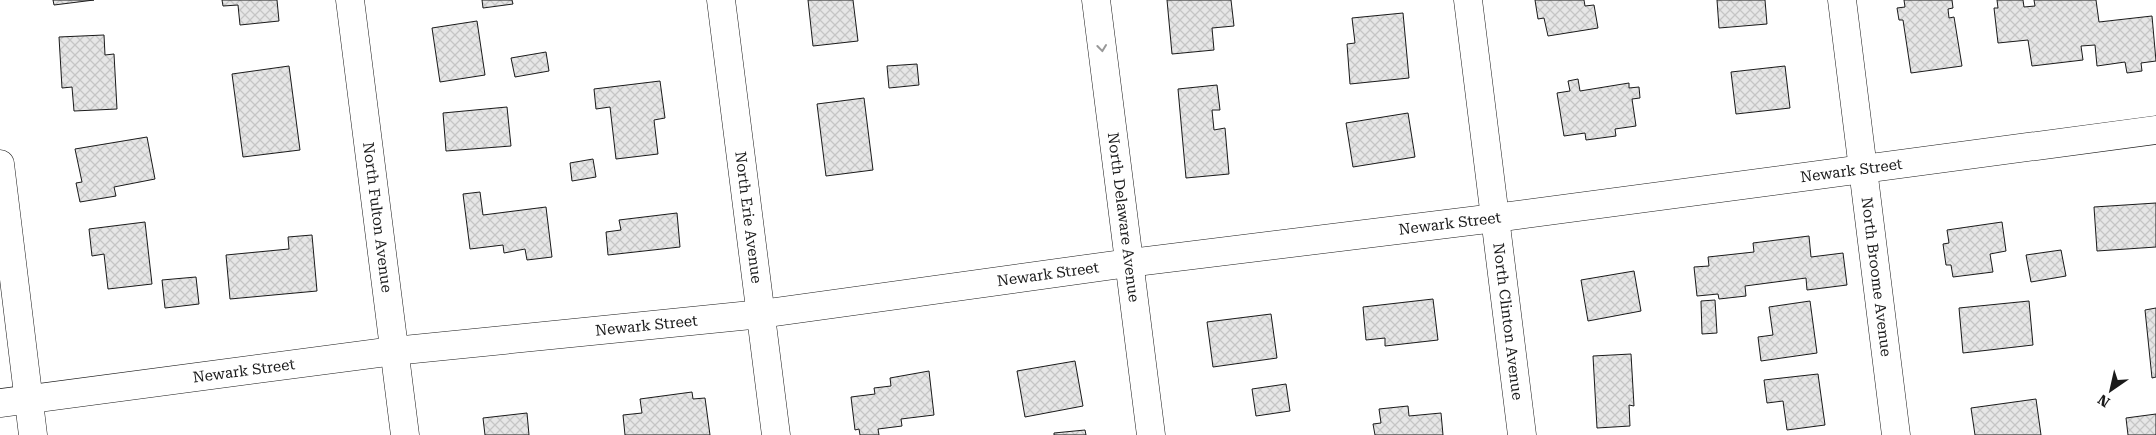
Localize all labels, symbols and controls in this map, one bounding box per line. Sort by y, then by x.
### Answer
one-way arrow [1096,45,1107,53]
street label: North Delaware Avenue [1104,131,1143,303]
street label: North Fulton Avenue [359,141,396,294]
street label: North Erie Avenue [731,150,766,284]
street label: Newark Street [1799,155,1904,186]
street label: North Broome Avenue [1858,196,1895,358]
street label: Newark Street [1398,208,1502,239]
street label: North Clinton Avenue [1489,242,1527,401]
street label: Newark Street [996,258,1101,290]
street label: Newark Street [594,311,699,340]
street label: Newark Street [192,355,296,386]
north arrow [2086,365,2136,415]
text: N [2095,391,2113,410]

